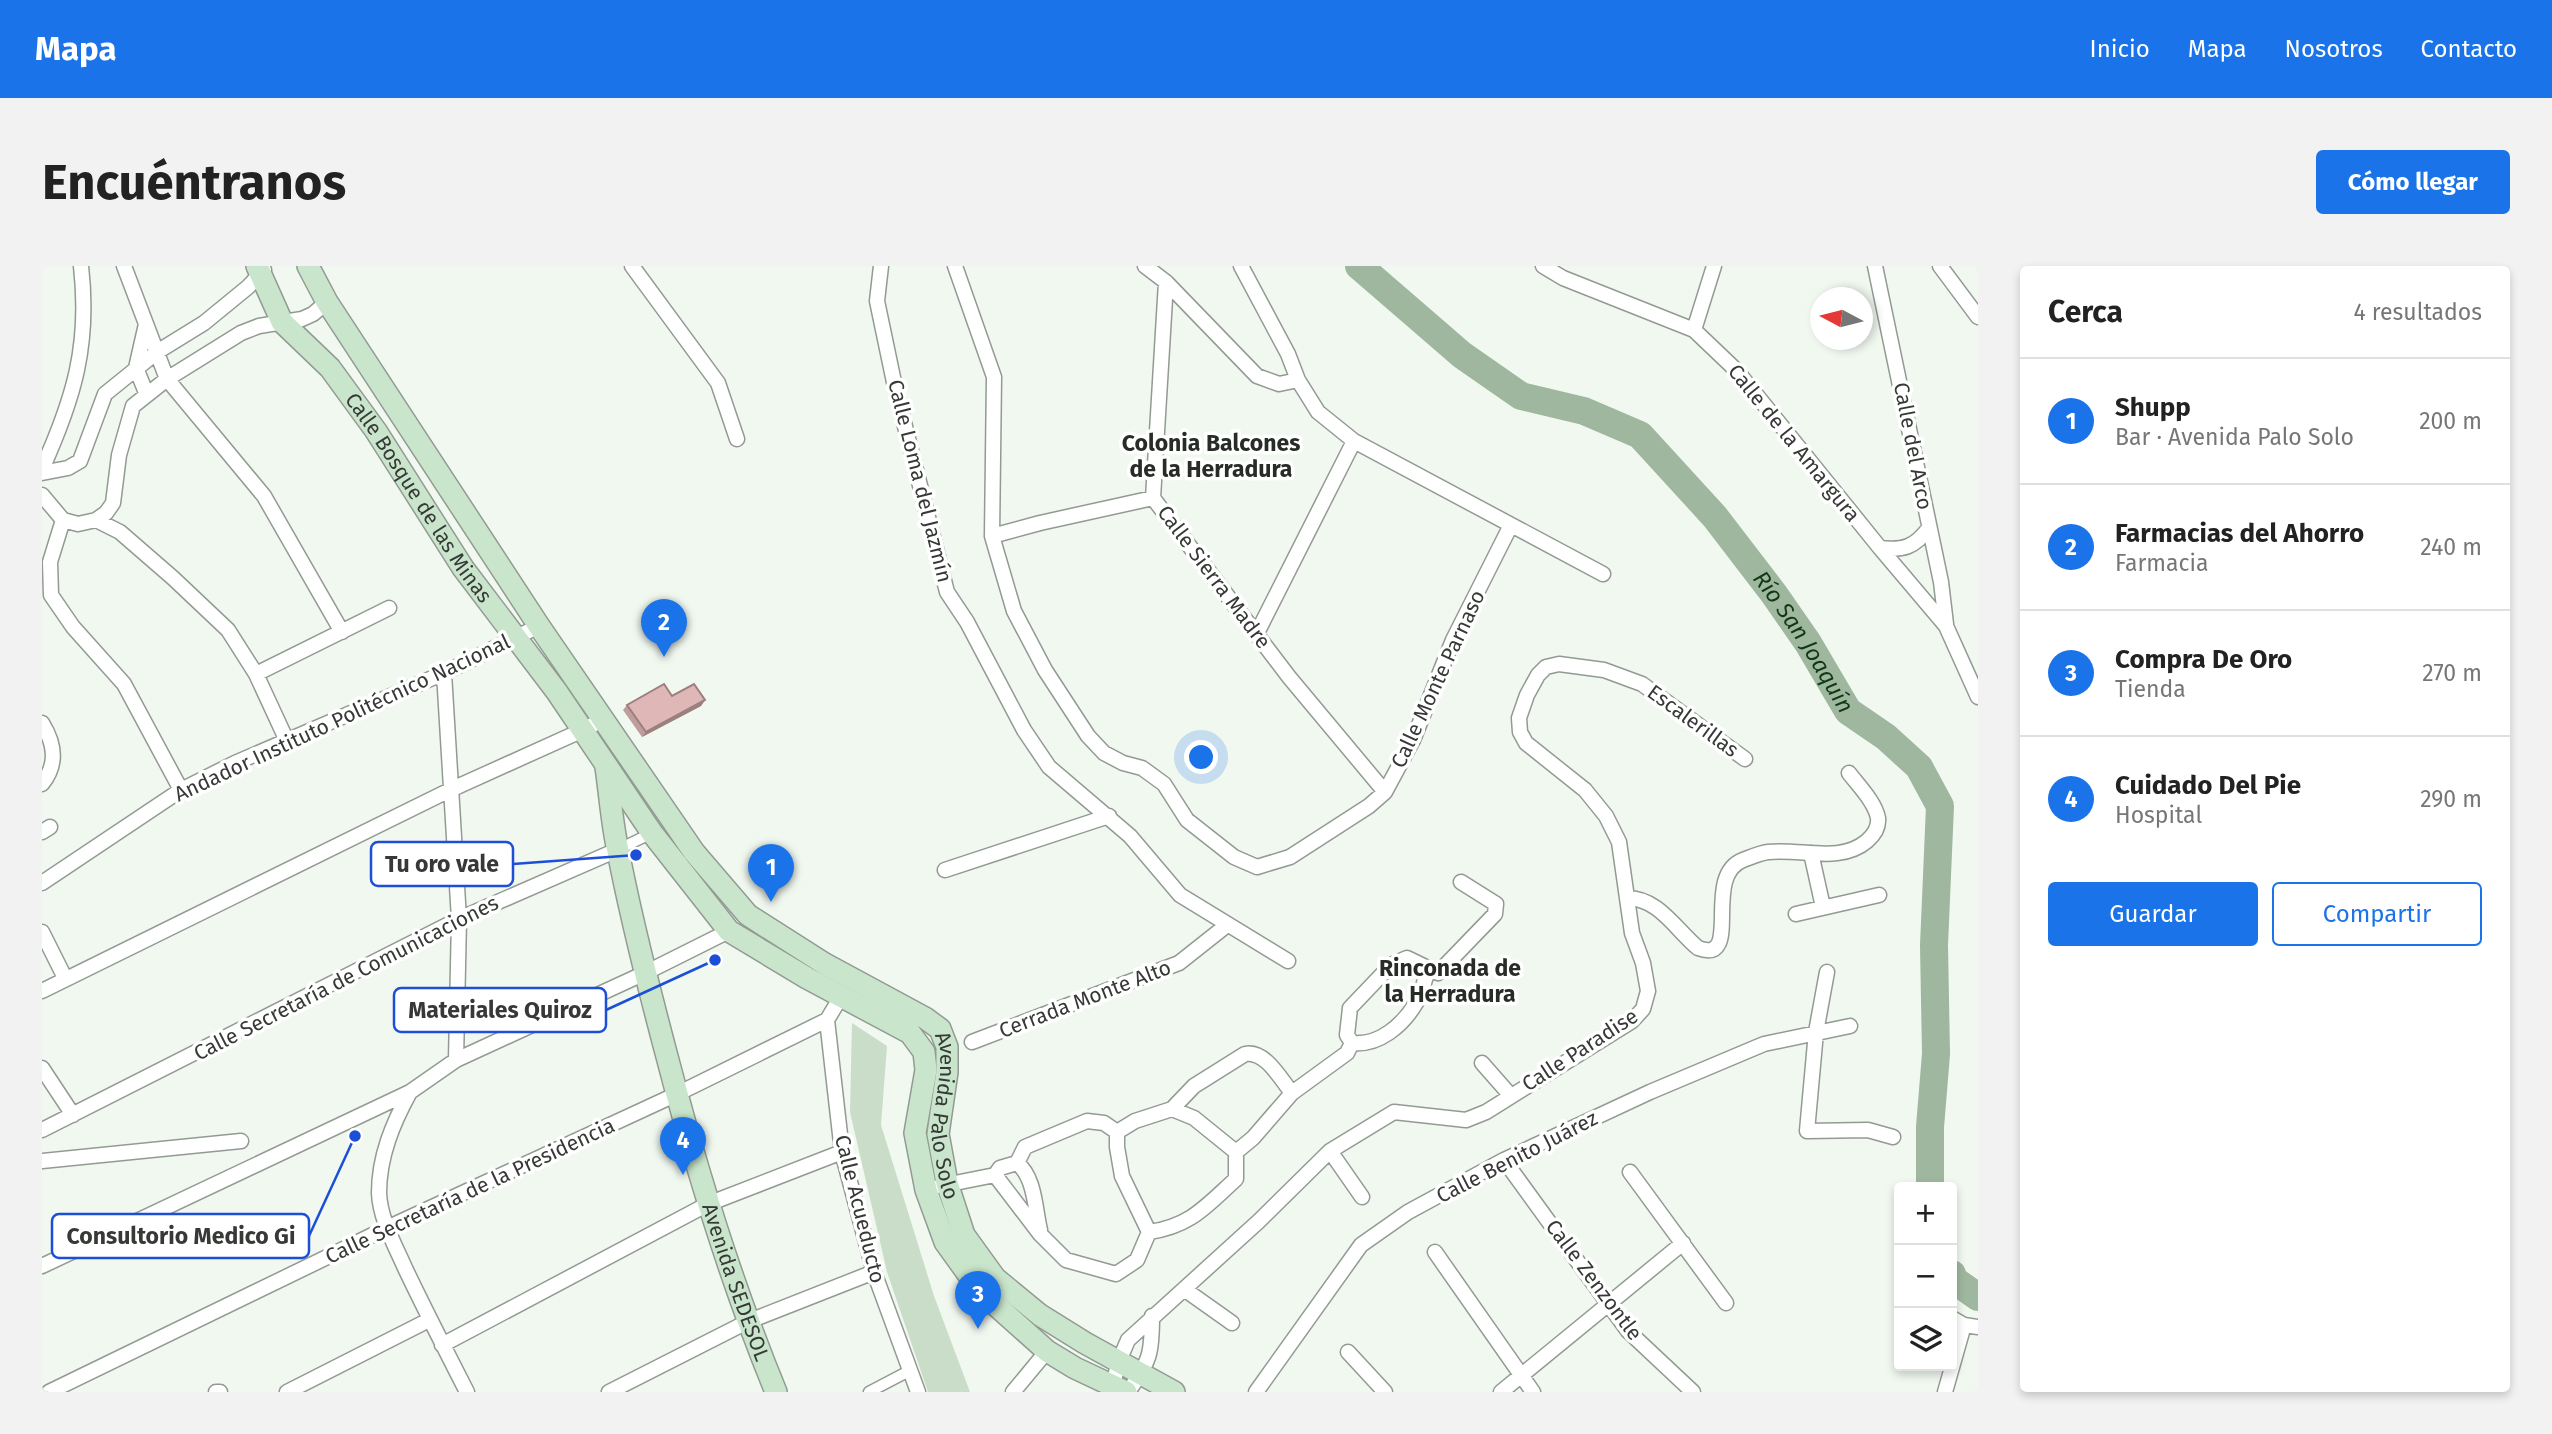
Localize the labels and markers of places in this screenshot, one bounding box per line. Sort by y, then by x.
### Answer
pin: 2 [641,599,687,657]
callout: Tu oro vale [371,842,513,886]
pin: 1 [748,844,794,902]
callout: Materiales Quiroz [394,988,606,1032]
pin: 4 [660,1117,706,1175]
callout: Consultorio Medico Gi [52,1214,309,1258]
pin: 3 [955,1271,1001,1329]

